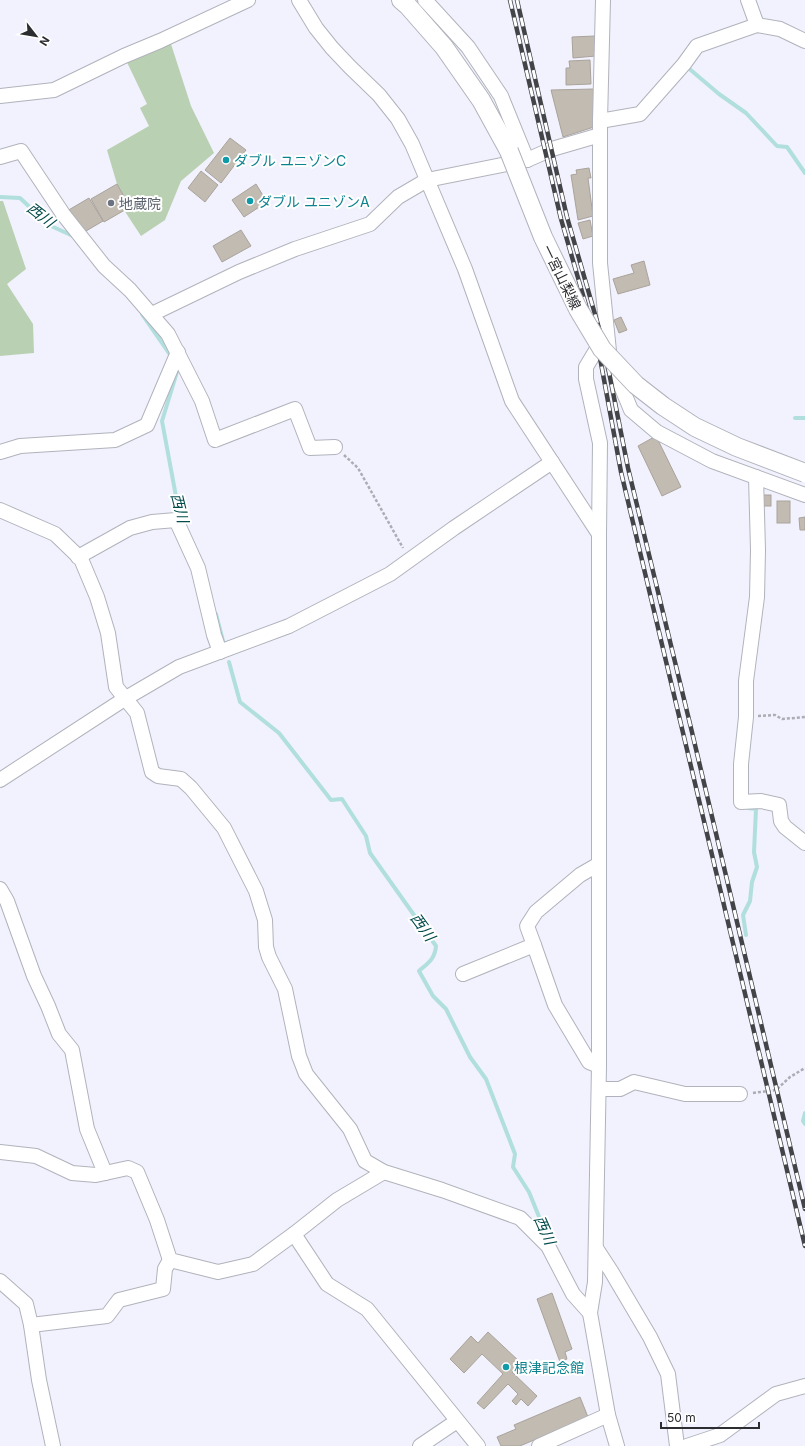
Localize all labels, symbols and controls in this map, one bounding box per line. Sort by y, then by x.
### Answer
north arrow [16,16,56,56]
text: N [36,34,53,48]
place label: ダブル ユニゾンC [234,152,346,169]
marker: ダブル ユニゾンC [221,155,231,165]
place label: ダブル ユニゾンA [258,193,370,210]
place label: 地蔵院 [119,195,161,212]
marker: ダブル ユニゾンA [245,196,255,206]
water label: 西川 [23,198,60,233]
marker: 地蔵院 [106,198,116,208]
street label: 一宮山梨線 [539,242,585,312]
water label: 西川 [167,491,193,527]
water label: 西川 [406,909,441,946]
water label: 西川 [530,1212,561,1249]
place label: 根津記念館 [514,1359,584,1376]
marker: 根津記念館 [501,1362,511,1372]
scale bar [661,1404,759,1430]
text: 50 m [667,1410,696,1425]

